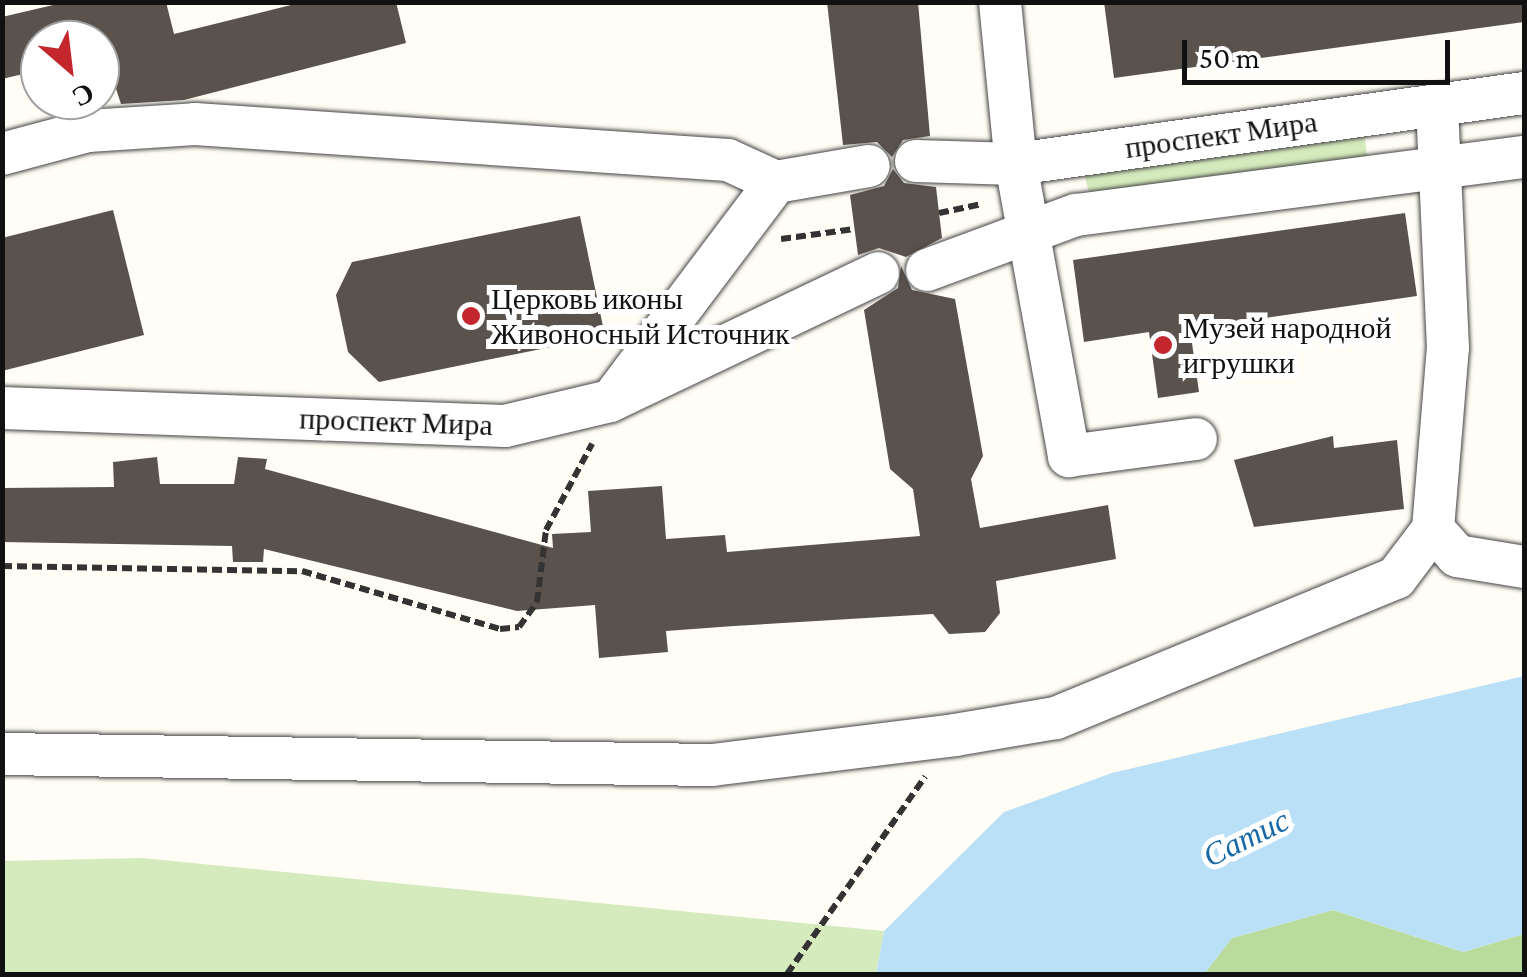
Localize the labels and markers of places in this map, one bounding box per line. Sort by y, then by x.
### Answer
place label: Церковь иконы Живоносный Источник [491,281,790,352]
marker: Церковь иконы Живоносный Источник [460,305,482,327]
place label: Музей народной игрушки [1183,310,1392,380]
marker: Музей народной игрушки [1152,334,1174,356]

